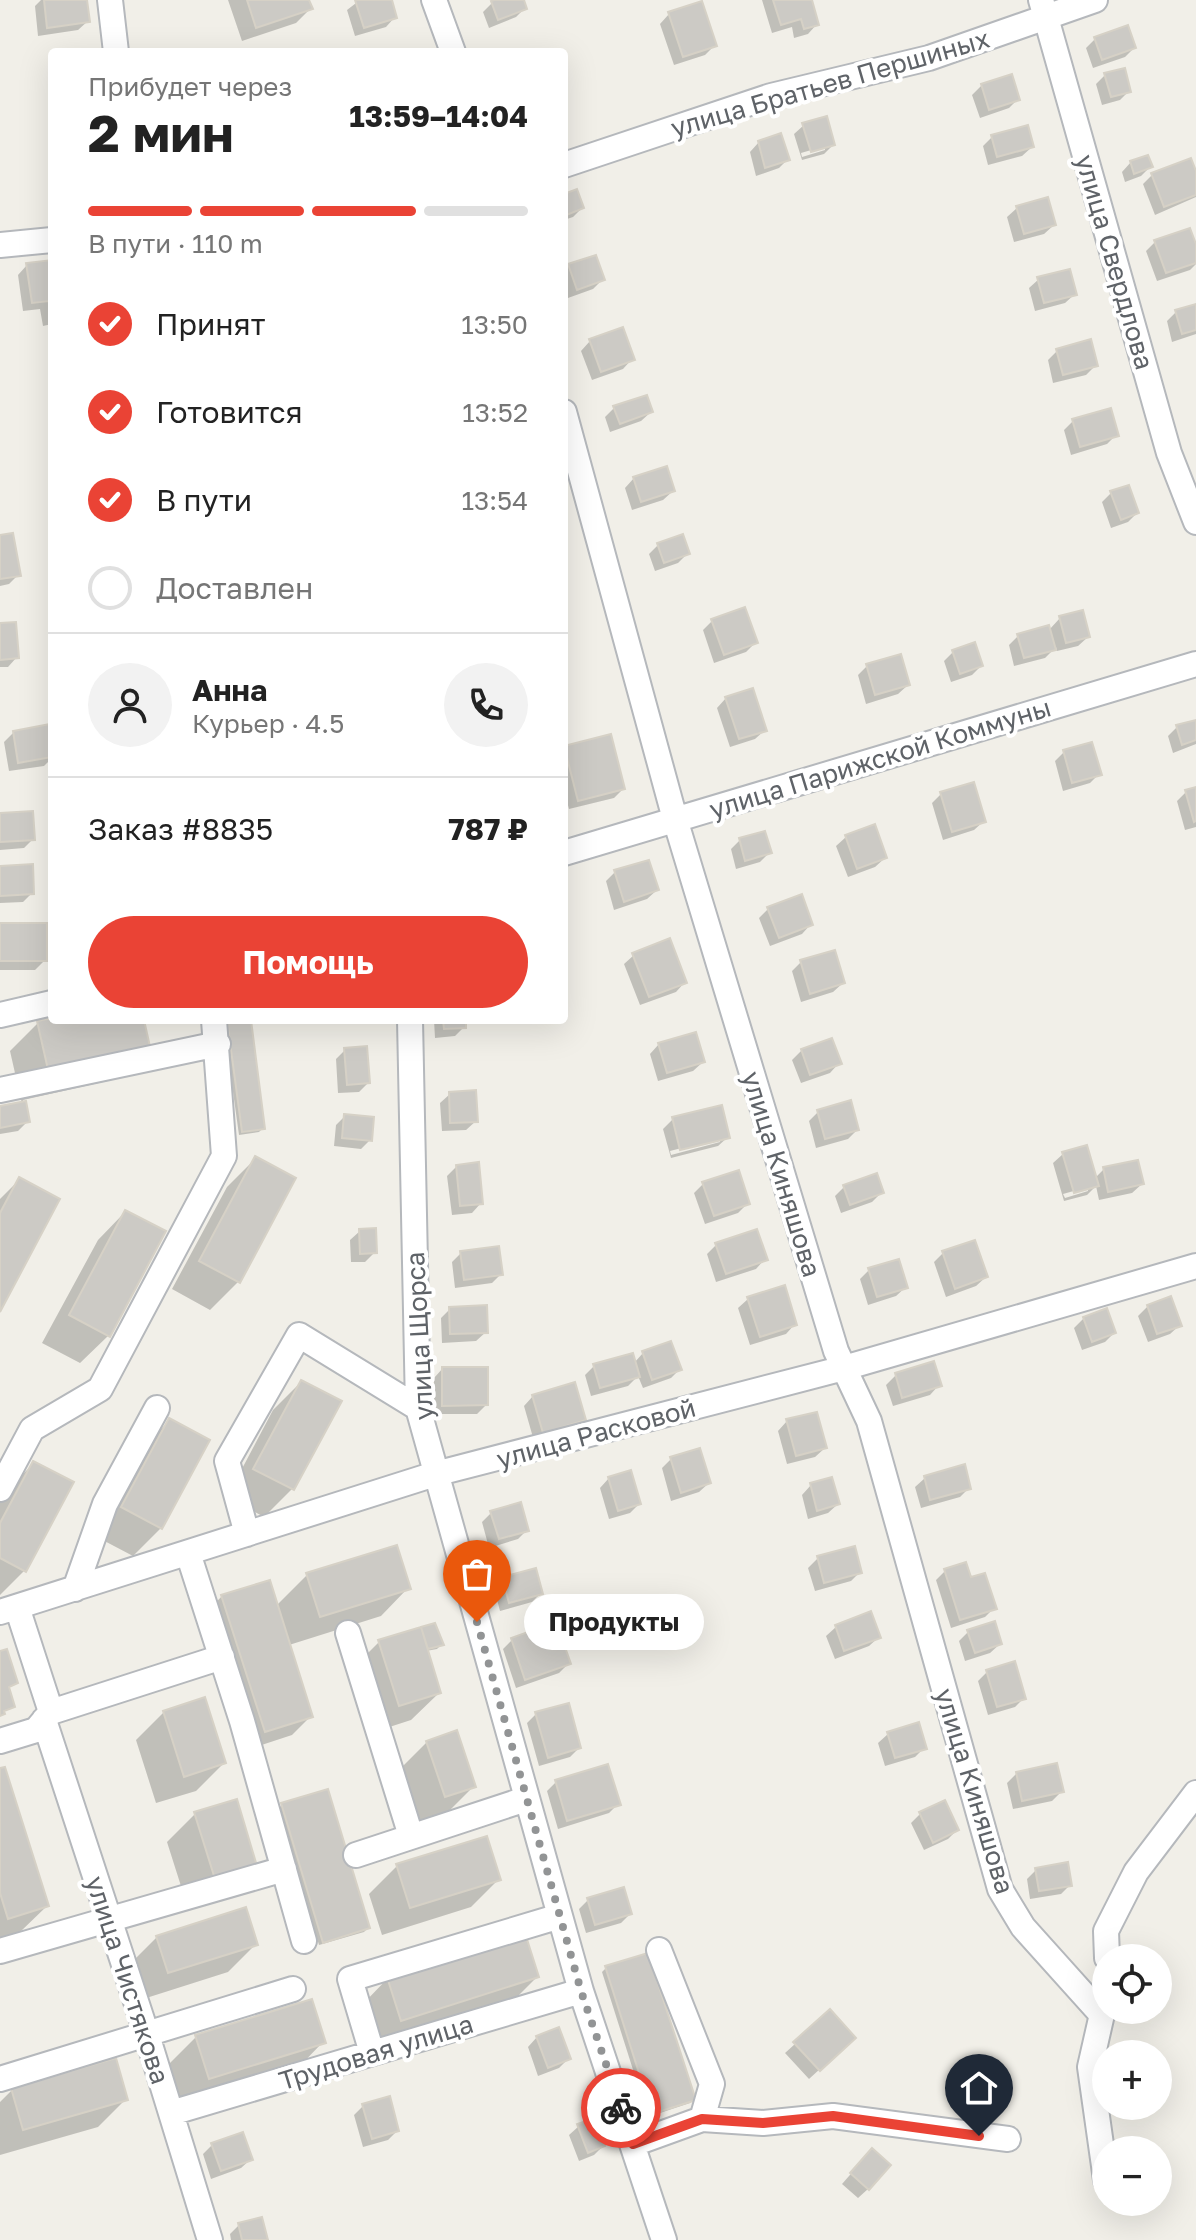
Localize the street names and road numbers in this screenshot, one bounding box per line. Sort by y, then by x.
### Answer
street label: улица Братьев Першиных [667,23,993,143]
street label: улица Свердлова [1069,151,1161,373]
street label: улица Парижской Коммуны [705,691,1055,825]
street label: улица Киняшова [736,1067,828,1281]
street label: улица Щорса [399,1251,439,1421]
street label: улица Расковой [493,1392,699,1474]
street label: улица Киняшова [929,1684,1021,1898]
street label: улица Чистякова [80,1872,176,2088]
street label: Трудовая улица [275,2008,477,2096]

